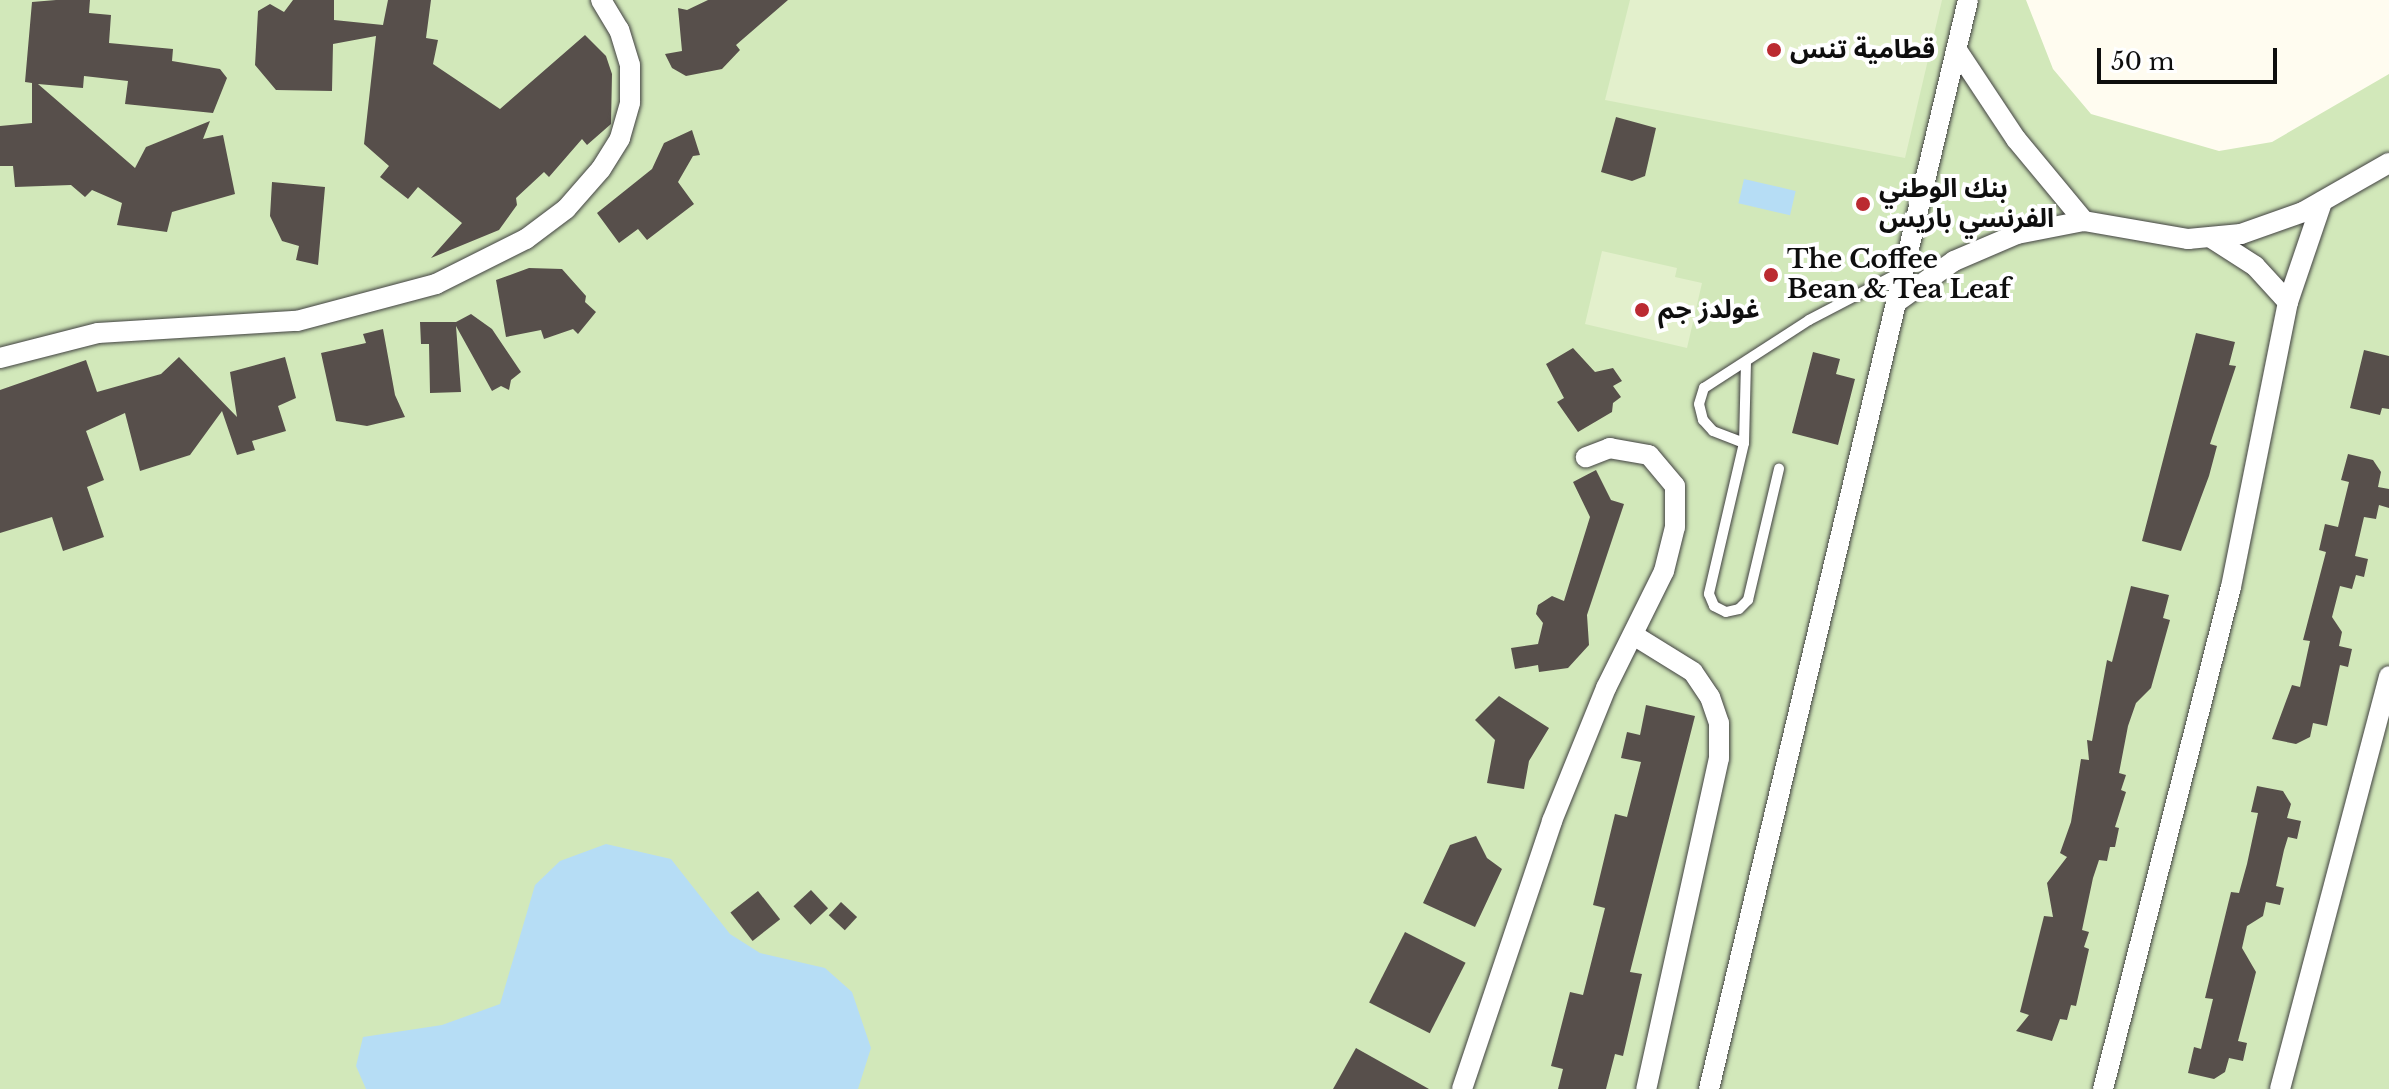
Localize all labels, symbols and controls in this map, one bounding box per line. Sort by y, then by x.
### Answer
scale bar [2101,32,2281,82]
place label: قطامية تنس [1790,34,1935,66]
marker: قطامية تنس [1765,41,1783,59]
text: 50 m [2111,47,2174,76]
place label: بنك الوطني الفرنسي باريس [1879,173,2054,234]
marker: بنك الوطني الفرنسي باريس [1854,195,1872,213]
place label: The Coffee Bean & Tea Leaf [1787,244,2011,306]
marker: The Coffee Bean & Tea Leaf [1762,266,1780,284]
place label: غولدز جم [1658,294,1760,326]
marker: غولدز جم [1633,301,1651,319]

